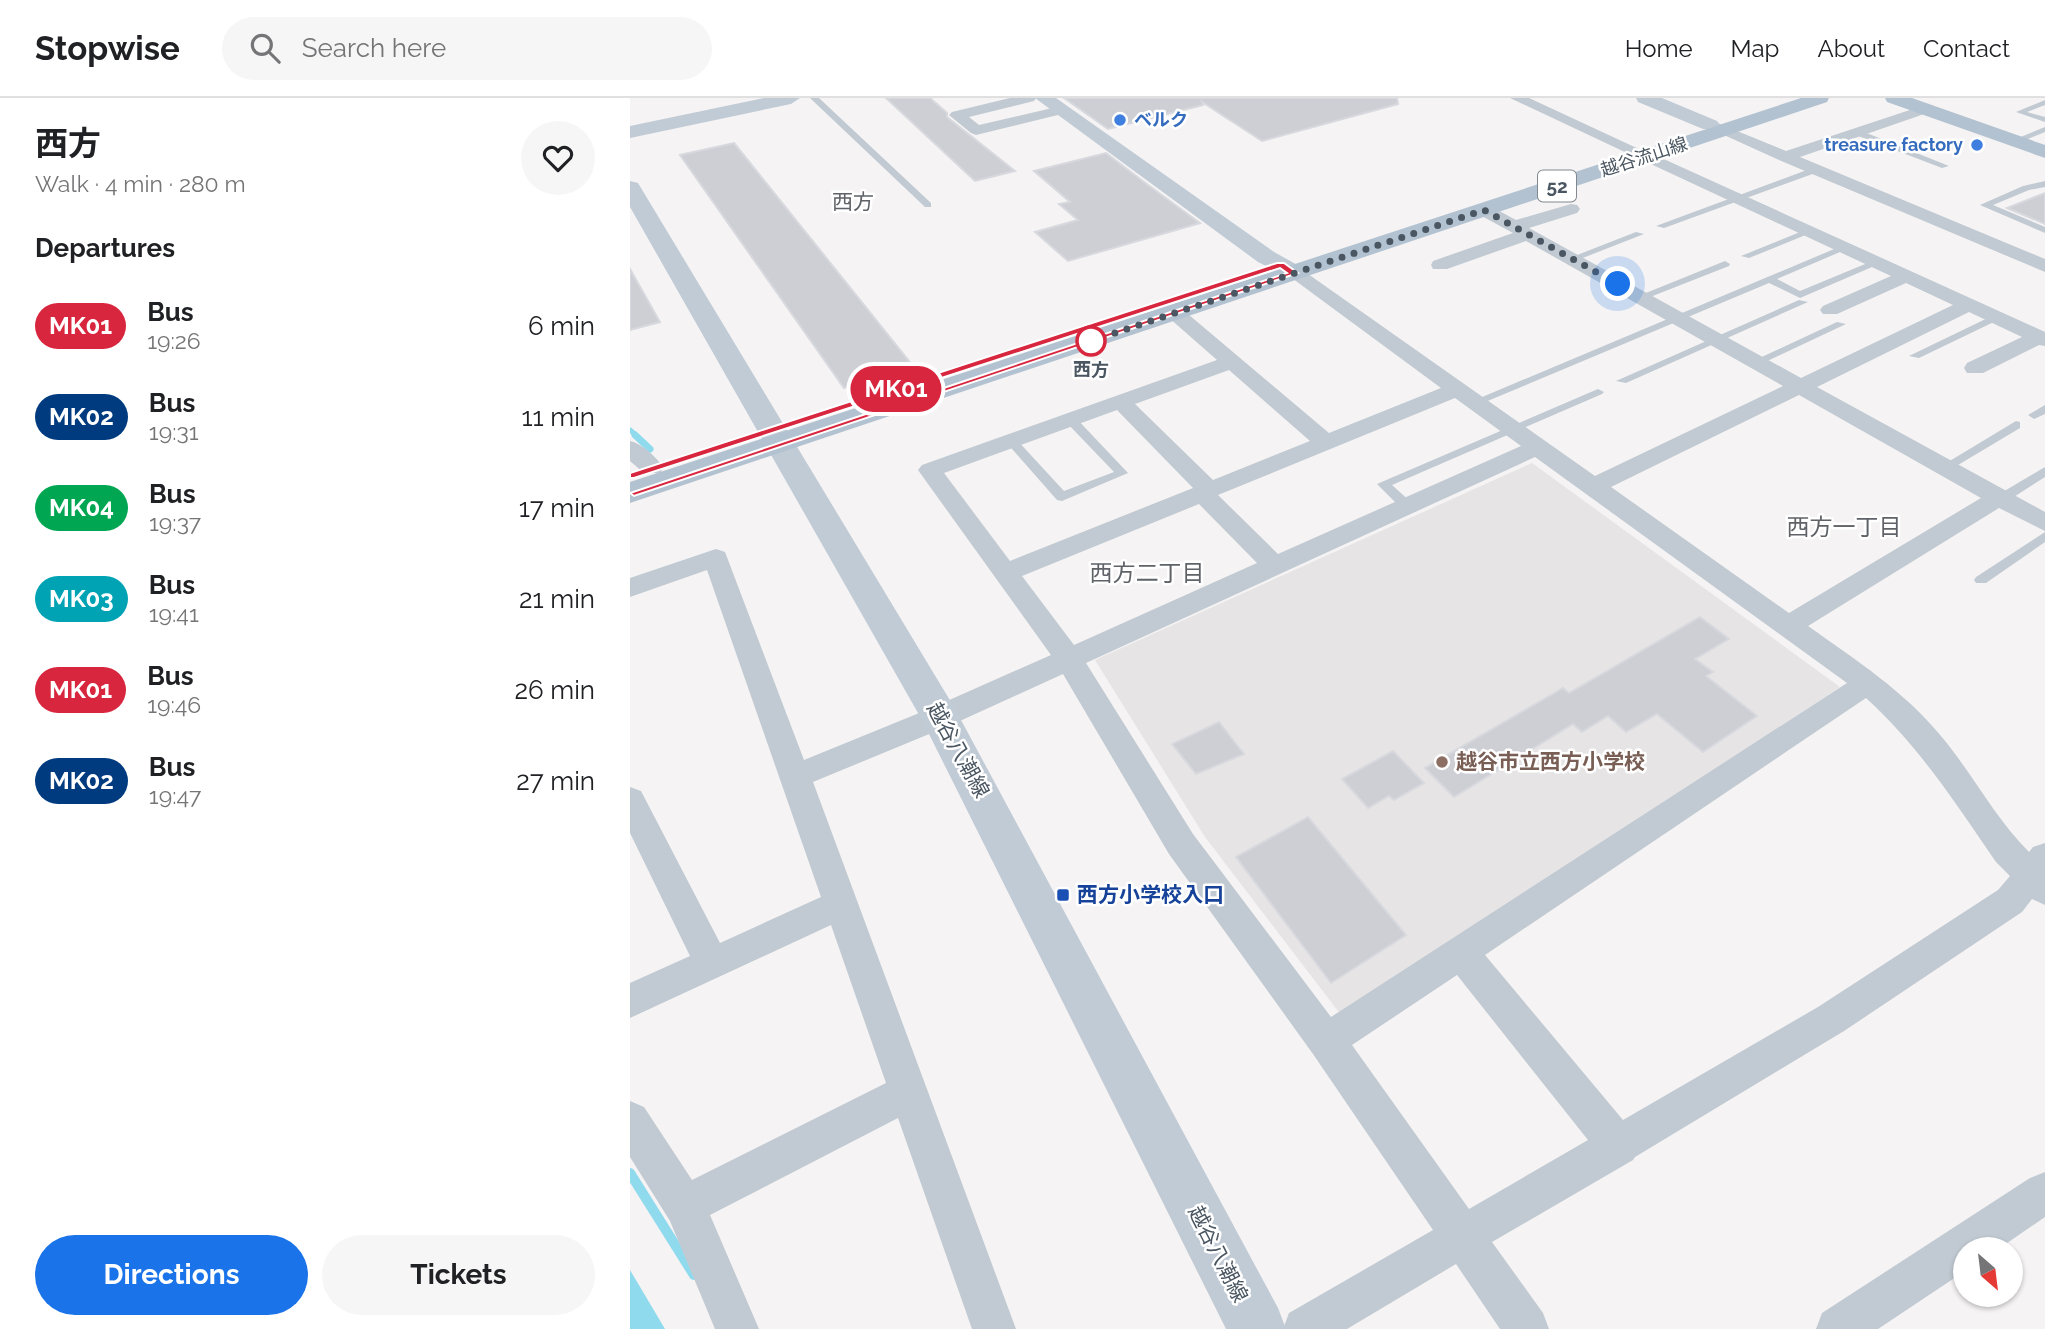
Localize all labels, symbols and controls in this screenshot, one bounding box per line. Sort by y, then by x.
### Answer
search box [222,17,712,80]
text: Stopwise [35,29,180,68]
icon: search [246,29,284,67]
text: Search here [302,33,446,63]
text: Home [1625,34,1693,63]
text: Map [1731,34,1779,63]
text: About [1817,34,1885,63]
text: Contact [1923,34,2010,63]
place label: ベルク [1134,109,1188,130]
marker: ベルク [1112,112,1128,128]
button: heart [521,121,595,195]
text: 西方 [35,124,101,163]
street label: 越谷流山線 [1598,133,1690,180]
place label: treasure factory [1824,134,1963,155]
marker: treasure factory [1969,137,1985,153]
text: Walk · 4 min · 280 m [35,170,246,197]
road number: 52 [1538,170,1576,202]
district label: 西方 [832,189,874,214]
text: Departures [35,233,175,263]
your location [1600,266,1635,301]
text: Bus [147,297,194,327]
text: MK01 [49,311,112,340]
text: 6 min [528,311,595,341]
marker: 西方 [1076,326,1106,356]
text: 19:26 [147,327,201,354]
place label: 西方 [1073,359,1109,380]
line badge: MK01 [847,366,945,412]
text: MK01 [864,374,928,403]
text: Bus [149,388,195,418]
text: MK02 [49,402,114,431]
text: 11 min [521,402,595,432]
text: 19:31 [149,418,199,445]
text: Bus [149,479,196,509]
text: MK04 [49,493,114,522]
text: 17 min [519,493,595,523]
text: 19:37 [149,509,201,536]
district label: 西方一丁目 [1787,513,1902,540]
district label: 西方二丁目 [1090,559,1205,586]
text: Bus [149,570,195,600]
text: MK03 [49,584,114,613]
text: 21 min [519,584,595,614]
text: 19:41 [149,600,199,627]
text: Bus [147,661,194,691]
text: MK01 [49,675,112,704]
text: 26 min [514,675,595,705]
text: 19:46 [147,691,201,718]
street label: 越谷八潮線 [922,698,995,802]
place label: 越谷市立西方小学校 [1456,749,1645,774]
text: Bus [149,752,195,782]
marker: 越谷市立西方小学校 [1434,754,1450,770]
text: MK02 [49,766,114,795]
text: 27 min [516,766,595,796]
text: 19:47 [149,782,201,809]
place label: 西方小学校入口 [1077,882,1224,907]
marker: 西方小学校入口 [1055,887,1071,903]
street label: 越谷八潮線 [1183,1201,1253,1306]
button: Directions [35,1235,308,1315]
button: Tickets [322,1235,595,1315]
north arrow [1953,1237,2023,1307]
map controls [1953,1237,2023,1307]

